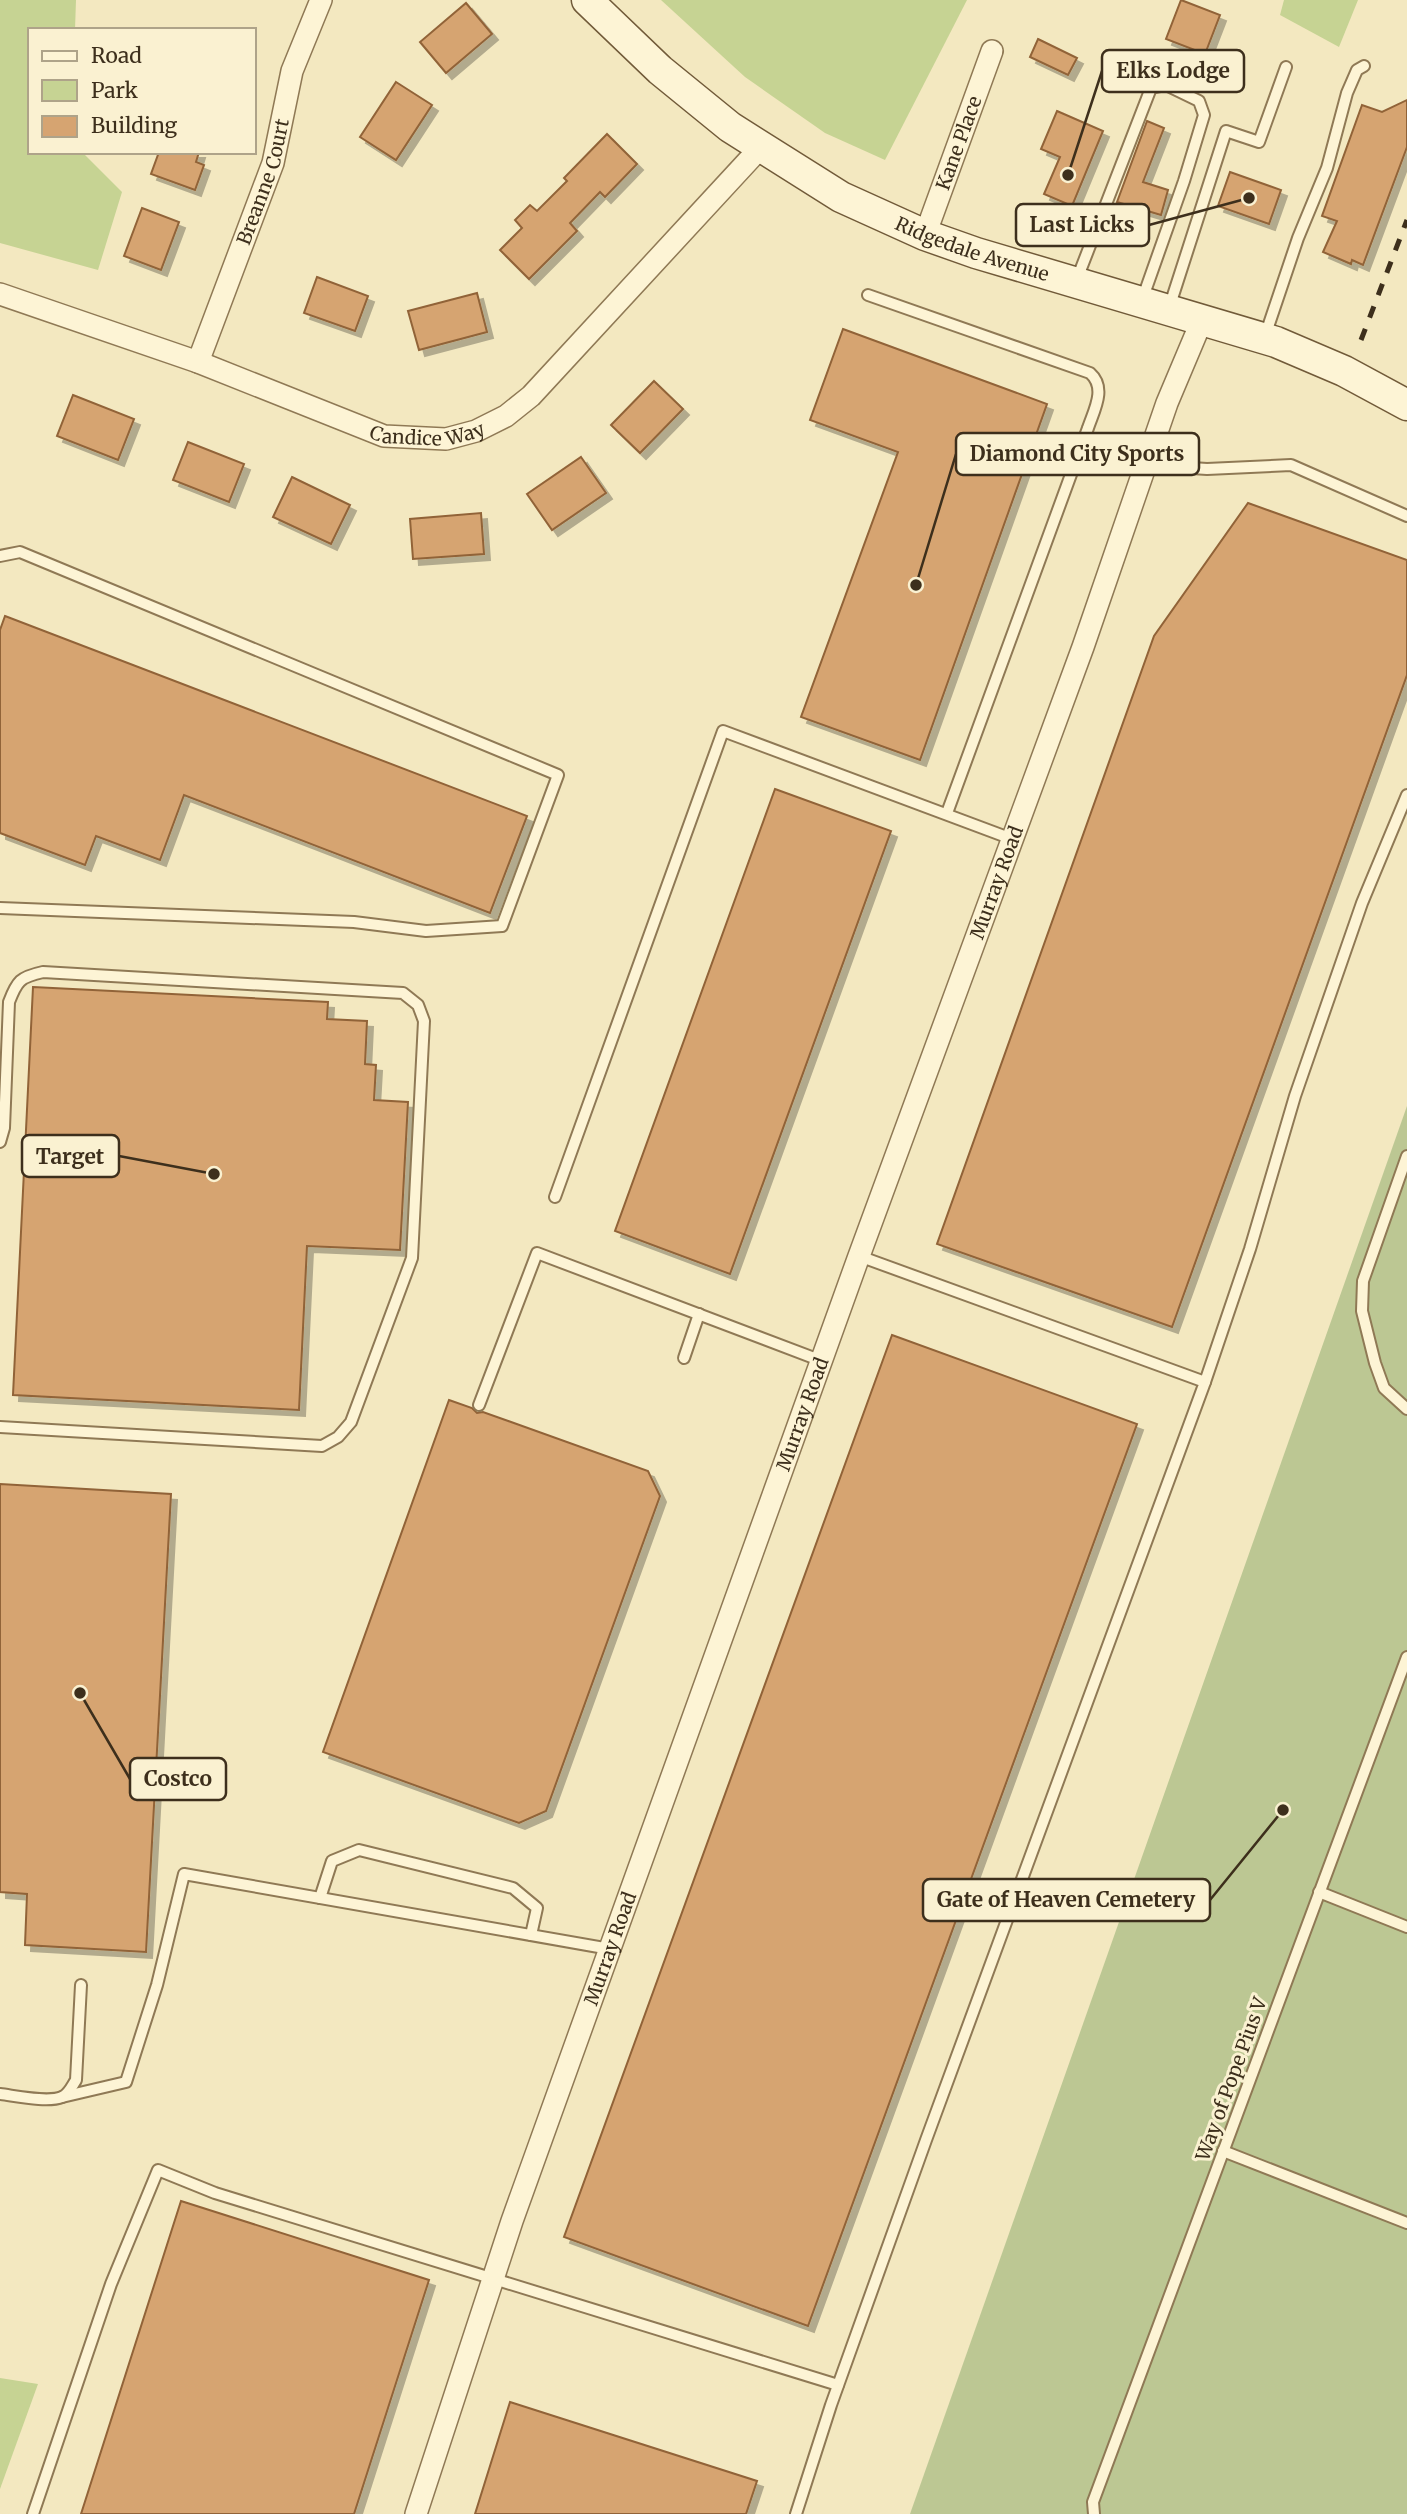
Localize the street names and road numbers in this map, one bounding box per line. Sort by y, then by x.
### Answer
street label: Kane Place [930,93,987,193]
street label: Breanne Court [231,116,294,248]
street label: Ridgedale Avenue [891,211,1052,286]
street label: Candice Way [366,417,489,451]
street label: Murray Road [965,822,1028,942]
street label: Murray Road [771,1354,834,1474]
street label: Murray Road [579,1888,641,2008]
street label: Way of Pope Pius V [1190,1993,1272,2165]

